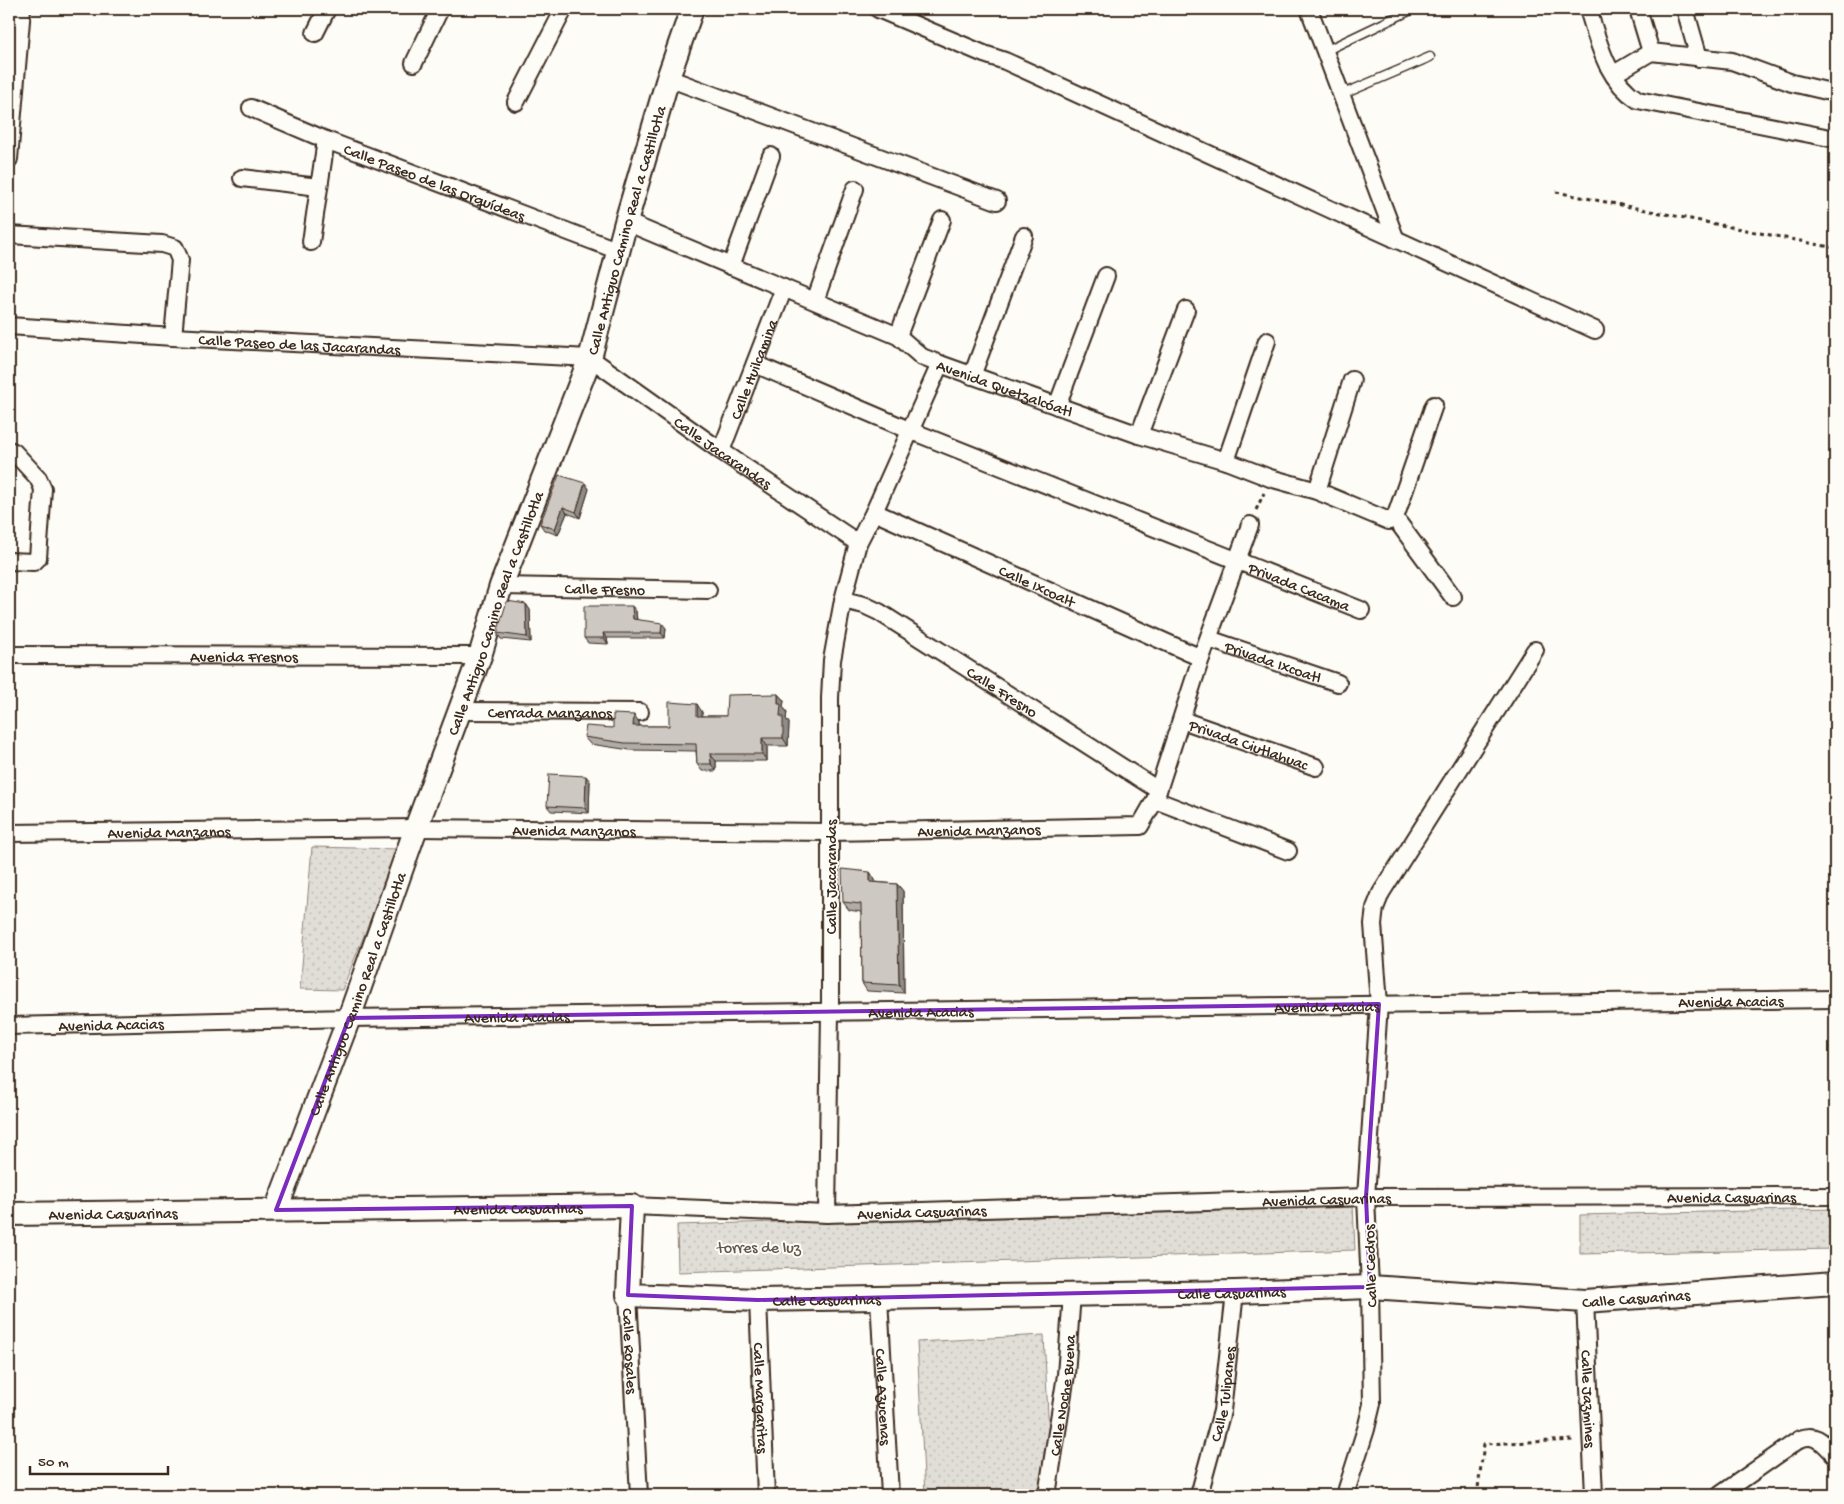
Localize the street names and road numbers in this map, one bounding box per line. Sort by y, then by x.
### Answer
street label: Calle Antiguo Camino Real a Castillotla [585,103,673,358]
street label: Calle Paseo de las Orquídeas [340,142,528,228]
street label: Calle Huilcamina [728,316,784,423]
street label: Calle Paseo de las Jacarandas [198,332,402,361]
street label: Avenida Quetzalcóatl [933,357,1074,423]
street label: Calle Jacarandas [669,414,775,496]
street label: Calle Antiguo Camino Real a Castillotla [445,488,550,739]
street label: Privada Cacama [1244,560,1353,618]
street label: Calle Ixcoalt [995,563,1079,614]
street label: Calle Fresno [564,581,645,602]
street label: Privada Ixcoatl [1220,639,1323,690]
street label: Avenida Fresnos [190,649,299,669]
street label: Calle Fresno [962,664,1040,724]
street label: Cerrada Manzanos [488,705,613,725]
street label: Privada Ciutlahuac [1185,717,1311,777]
street label: Calle Jacarandas [824,819,843,934]
street label: Avenida Manzanos [917,822,1042,843]
street label: Avenida Manzanos [512,823,637,843]
street label: Avenida Manzanos [107,824,232,845]
street label: Calle Antiguo Camino Real a Castillotla [307,869,413,1119]
street label: Avenida Acacias [1678,994,1785,1014]
street label: Avenida Acacias [1274,999,1381,1019]
street label: Avenida Acacias [868,1004,975,1024]
street label: Avenida Acacias [464,1009,571,1030]
street label: Avenida Acacias [58,1016,165,1038]
street label: Avenida Casuarinas [1667,1190,1797,1209]
street label: Avenida Casuarinas [1262,1191,1392,1213]
street label: Avenida Casuarinas [453,1201,584,1221]
street label: Avenida Casuarinas [857,1203,988,1226]
street label: Avenida Casuarinas [48,1206,179,1226]
street label: Calle Cedros [1362,1223,1383,1308]
street label: Calle Casuarinas [1178,1284,1287,1306]
street label: Calle Casuarinas [1582,1287,1692,1314]
street label: Calle Casuarinas [773,1292,882,1313]
street label: Calle Rosales [616,1308,639,1396]
street label: Calle Noche Buena [1047,1333,1082,1458]
street label: Calle Margaritas [747,1342,770,1455]
street label: Calle Tulipanes [1208,1345,1242,1444]
street label: Calle Azucenas [869,1348,893,1447]
street label: Calle Jazmines [1574,1350,1598,1449]

